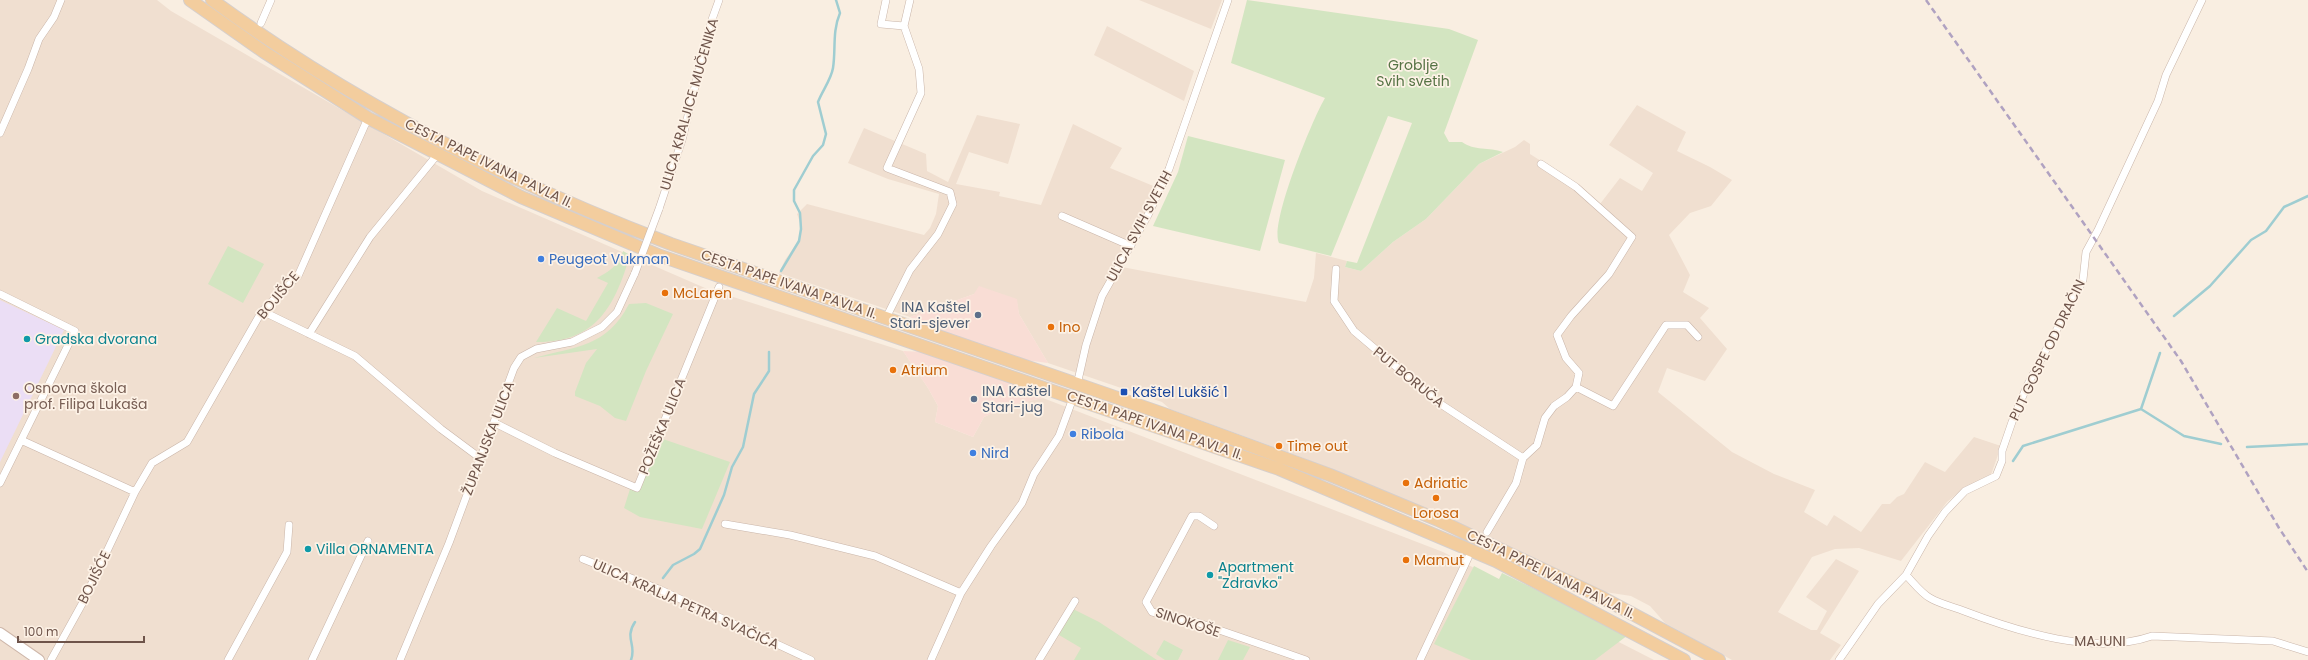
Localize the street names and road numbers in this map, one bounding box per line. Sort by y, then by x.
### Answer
street label: ULICA KRALJICE MUČENIKA [655,15,723,193]
street label: CESTA PAPE IVANA PAVLA II. [401,113,577,213]
street label: ULICA SVIH SVETIH [1101,167,1177,285]
street label: CESTA PAPE IVANA PAVLA II. [698,244,880,324]
street label: BOJIŠĆE [252,267,304,323]
street label: PUT GOSPE OD DRAČIN [2004,276,2090,424]
street label: PUT BORUČA [1369,342,1449,412]
street label: POŽEŠKA ULICA [633,375,691,477]
street label: ŽUPANJSKA ULICA [457,378,519,498]
street label: CESTA PAPE IVANA PAVLA II. [1064,385,1246,465]
street label: CESTA PAPE IVANA PAVLA II. [1463,524,1639,624]
street label: BOJIŠĆE [73,547,115,607]
street label: ULICA KRALJA PETRA SVAČIĆA [590,554,782,654]
street label: SINOKOŠE [1153,602,1223,642]
street label: MAJUNI [2074,631,2126,651]

